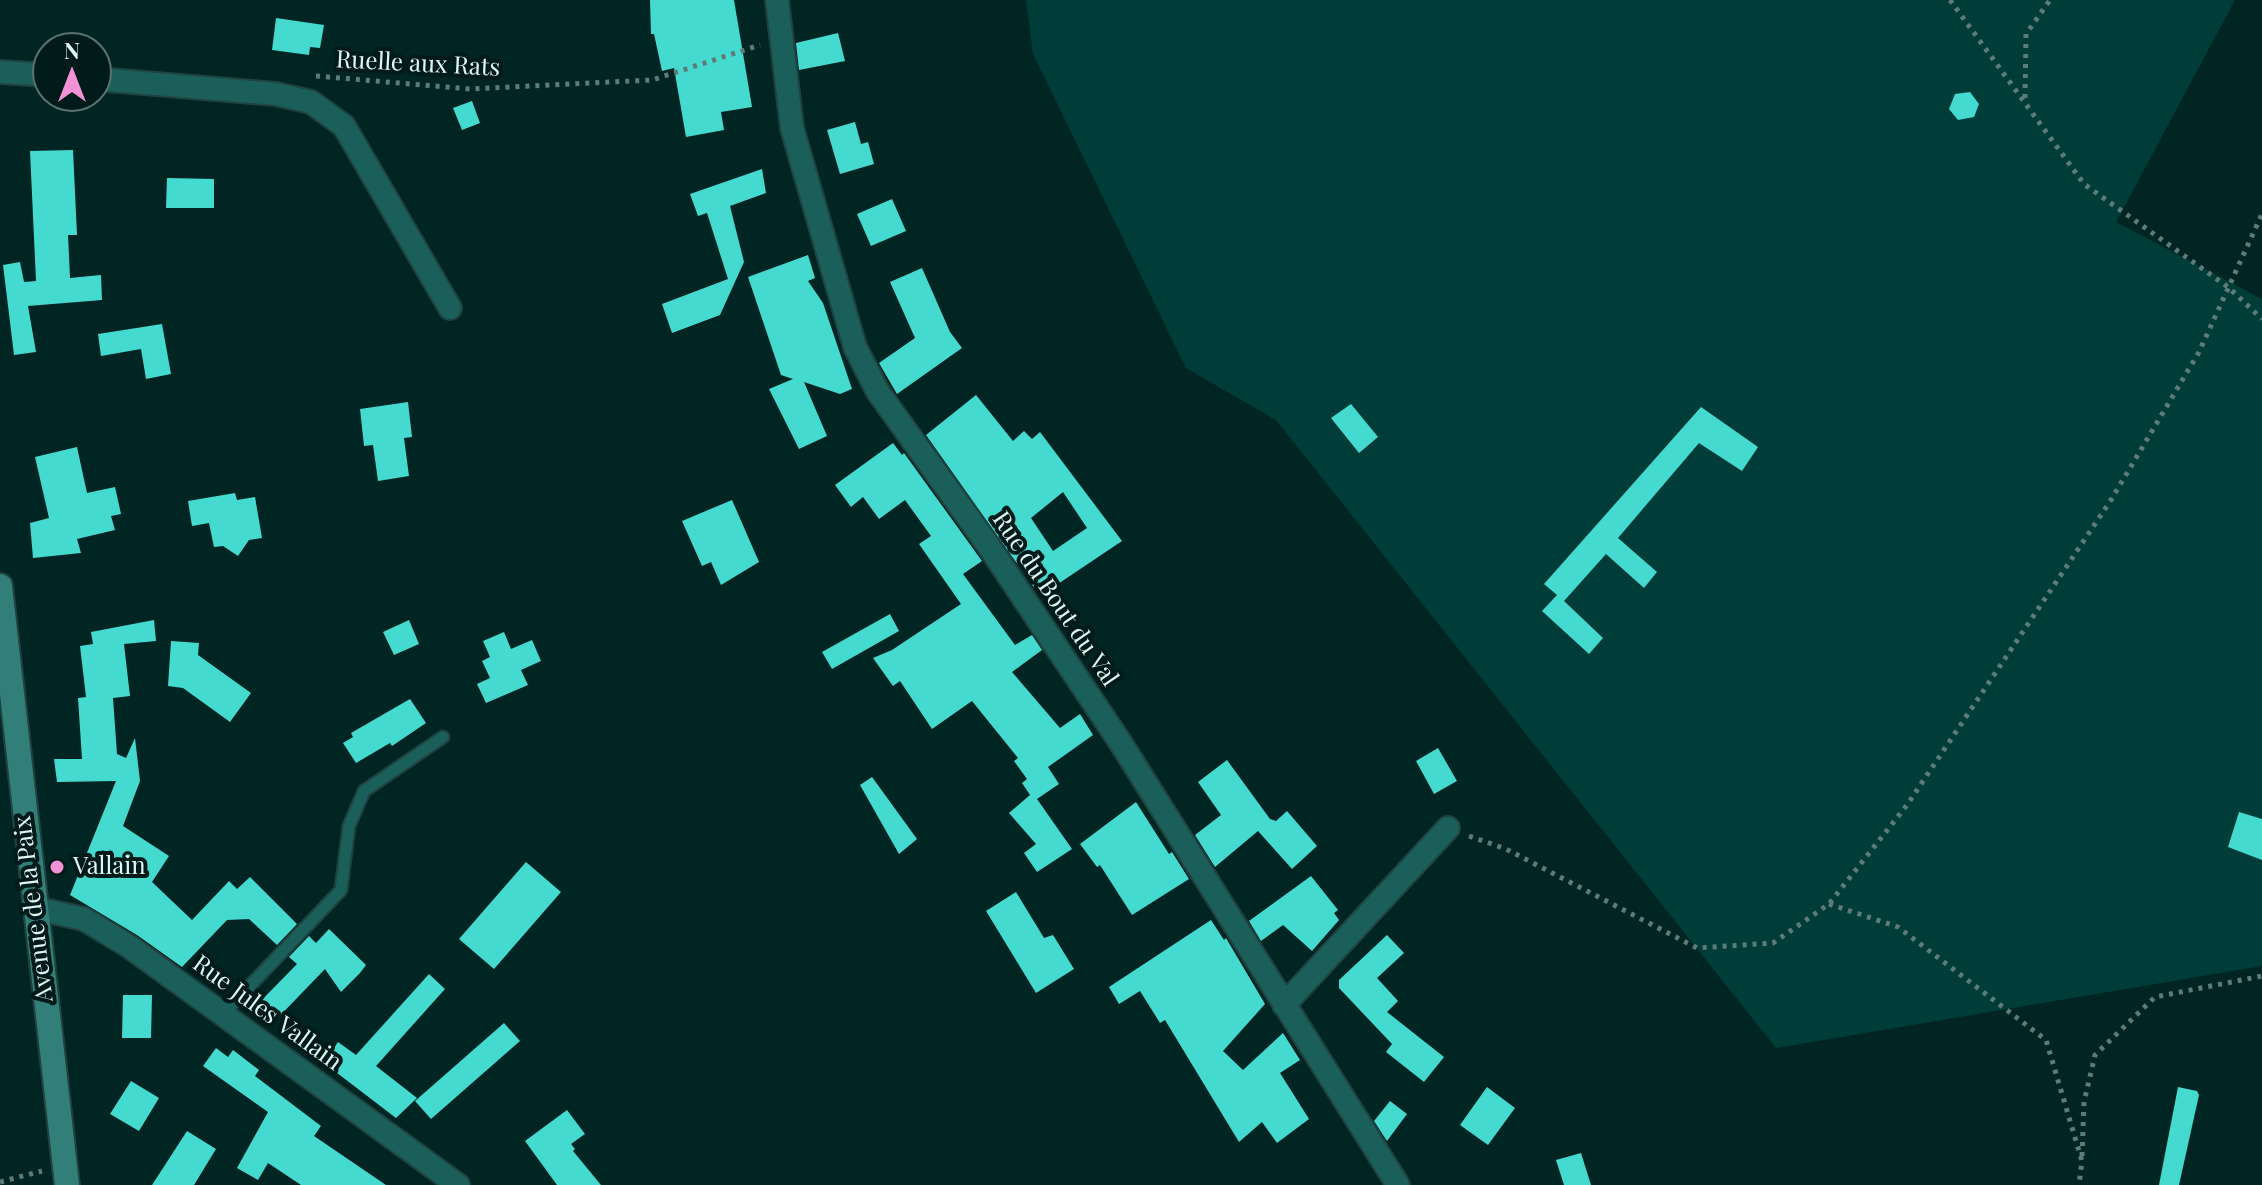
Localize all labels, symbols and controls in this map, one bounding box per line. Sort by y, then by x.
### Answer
north arrow [32,32,112,112]
text: N [64,35,80,65]
street label: Ruelle aux Rats [335,45,501,83]
street label: Rue du Bout du Val [986,506,1124,692]
street label: Avenue de la Paix [8,814,60,1004]
place label: Vallain [73,853,146,881]
marker: Vallain [48,858,66,876]
street label: Rue Jules Vallain [187,949,347,1077]

